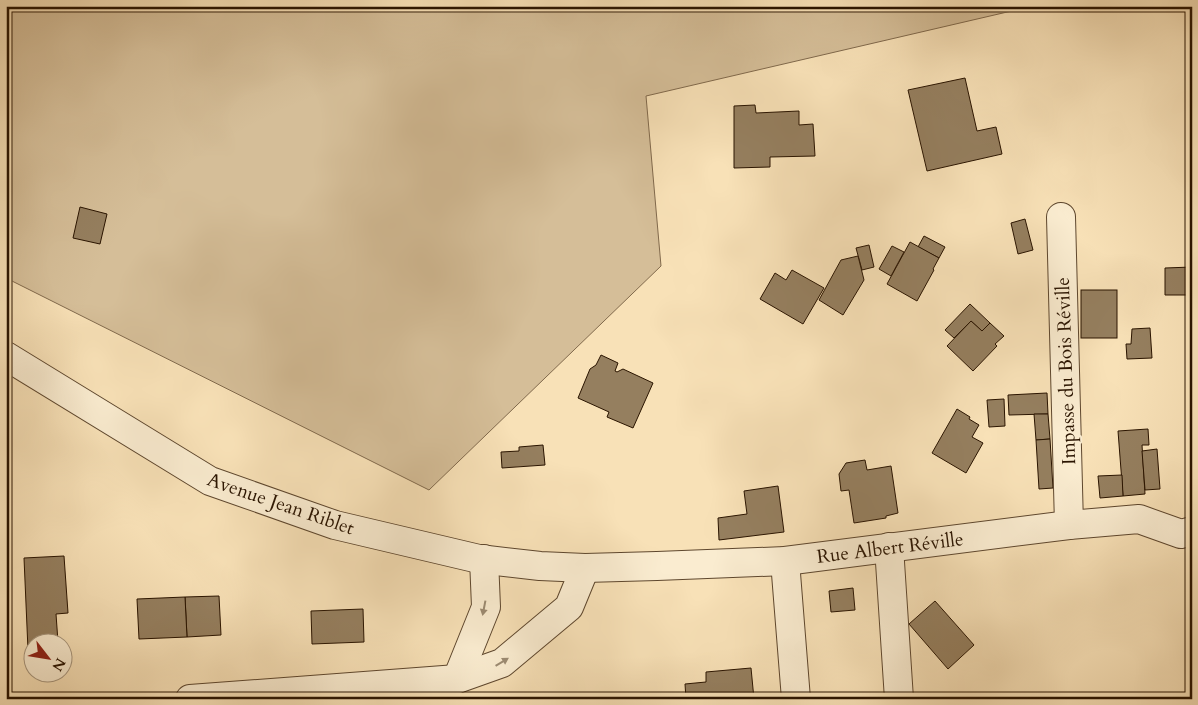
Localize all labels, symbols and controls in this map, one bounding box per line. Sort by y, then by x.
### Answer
street label: Impasse du Bois Réville [1050,277,1082,465]
street label: Avenue Jean Riblet [204,467,358,541]
street label: Rue Albert Réville [815,526,965,570]
one-way arrow [480,600,488,615]
north arrow [22,632,72,682]
text: N [47,654,70,675]
one-way arrow [496,657,509,666]

